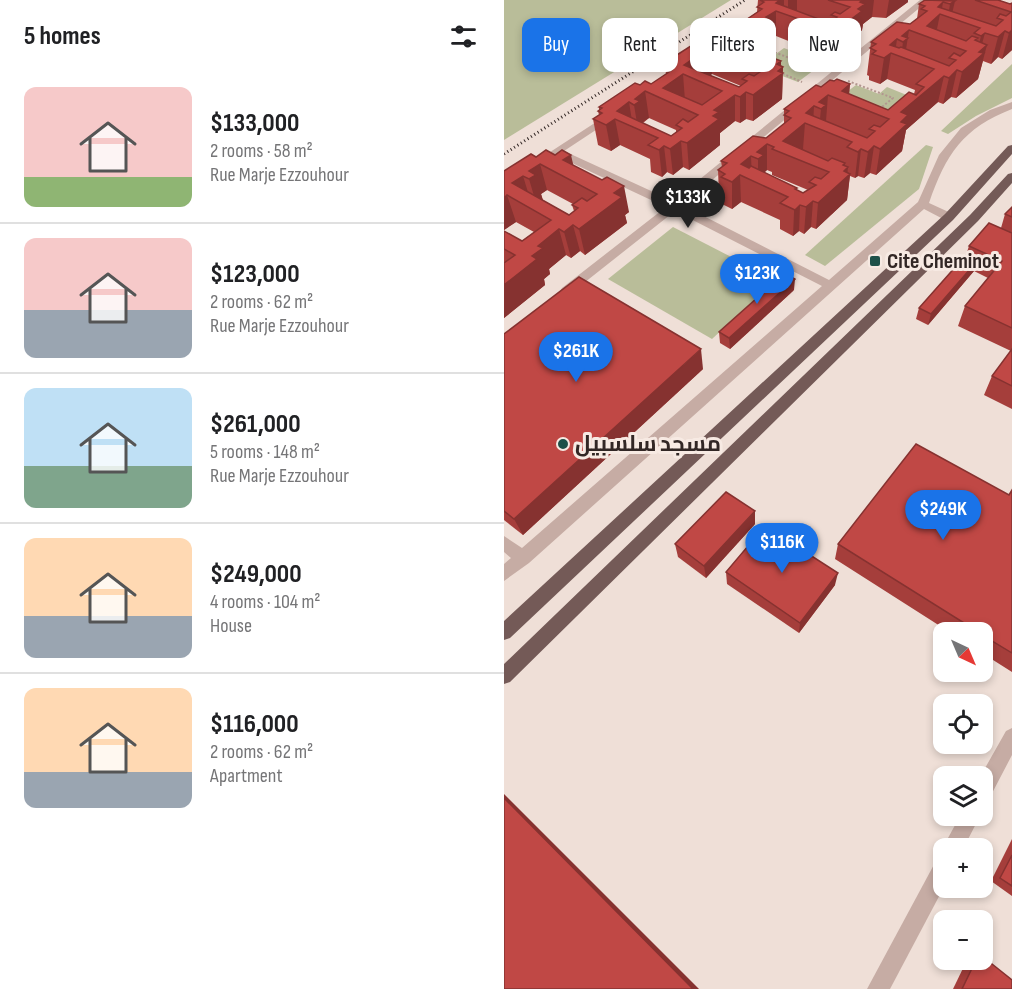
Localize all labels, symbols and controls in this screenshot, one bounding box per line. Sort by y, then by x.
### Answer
chip: Buy [522,18,590,72]
chip: Rent [602,18,678,72]
chip: Filters [690,18,776,72]
chip: New [788,18,861,72]
icon: filters [447,20,480,53]
text: 5 homes [24,21,101,52]
text: $133,000 [210,108,300,139]
icon: home [72,111,144,183]
text: 2 rooms · 58 m² [210,139,313,163]
text: Rue Marje Ezzouhour [210,163,349,187]
pin: $133K [646,178,730,229]
text: $133K [665,185,711,209]
place label: Cite Cheminot [887,248,999,275]
pin: $123K [715,254,799,305]
marker: Cite Cheminot [868,254,882,268]
text: $123,000 [210,259,300,290]
text: $123K [734,261,780,285]
icon: home [72,262,144,334]
text: 2 rooms · 62 m² [210,290,313,314]
text: Rue Marje Ezzouhour [210,314,349,338]
pin: $261K [534,332,618,383]
text: $261K [553,339,599,363]
text: $261,000 [210,409,301,440]
icon: home [72,412,144,484]
place label: مسجد سلسبيل [575,431,721,458]
marker: مسجد سلسبيل [556,437,570,451]
text: 5 rooms · 148 m² [210,440,320,464]
text: Rue Marje Ezzouhour [210,464,349,488]
pin: $249K [901,490,985,541]
text: $249K [919,497,967,521]
pin: $116K [740,523,824,574]
text: $116K [759,530,805,554]
text: $249,000 [210,559,302,590]
icon: home [72,562,144,634]
text: 4 rooms · 104 m² [210,590,320,614]
text: House [210,614,252,638]
north arrow [933,622,993,682]
map controls [933,622,993,970]
button: locate [933,694,993,754]
text: $116,000 [210,709,299,740]
icon: home [72,712,144,784]
text: 2 rooms · 62 m² [210,740,313,764]
text: Apartment [210,764,283,788]
button: layers [933,766,993,826]
button: + [933,838,993,898]
button: − [933,910,993,970]

